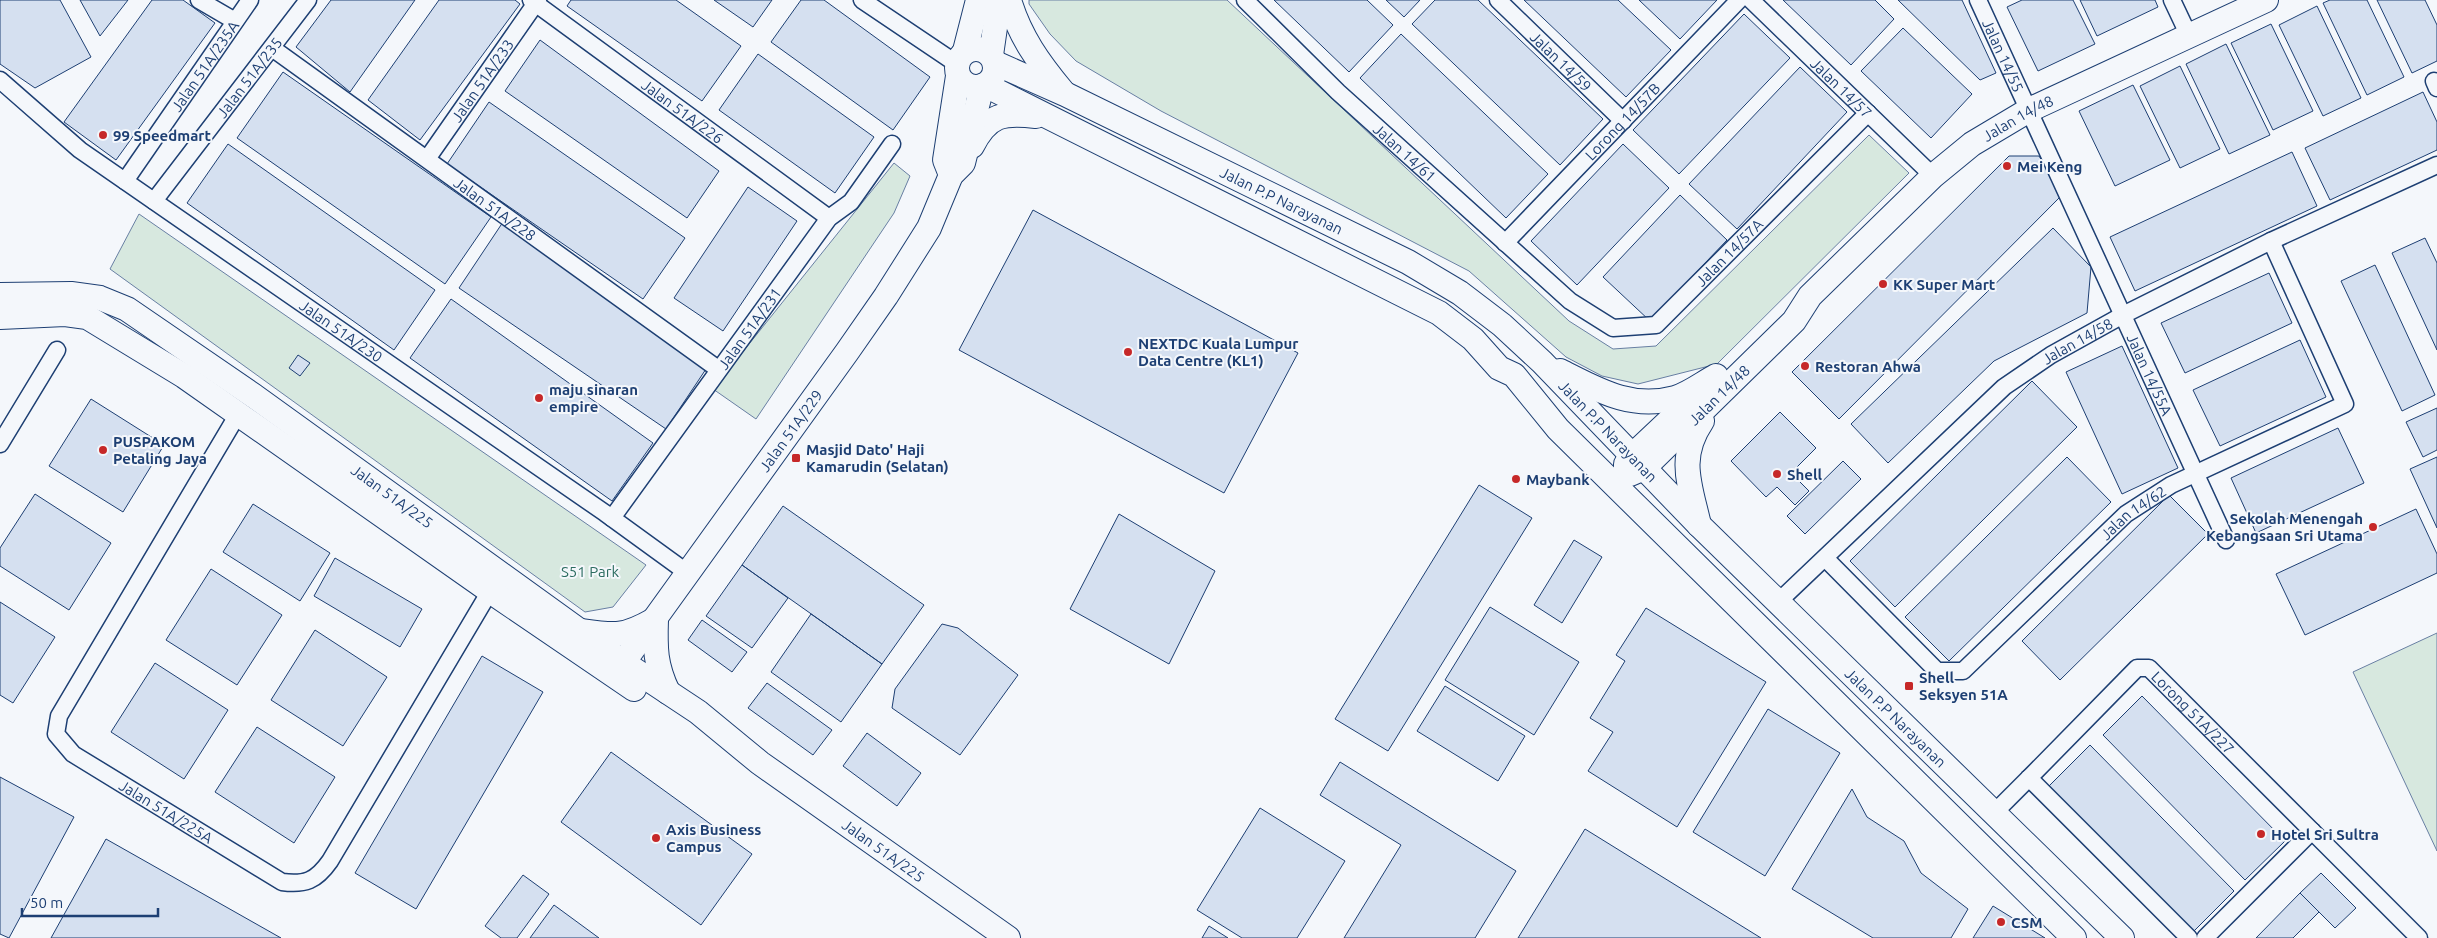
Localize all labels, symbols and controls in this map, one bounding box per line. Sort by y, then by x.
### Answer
street label: Jalan 14/55 [1979,16,2028,95]
street label: Jalan 51A/235A [167,17,242,114]
street label: Jalan 14/59 [1527,28,1595,95]
street label: Jalan 51A/235 [213,34,285,121]
street label: Jalan 51A/233 [447,36,517,125]
street label: Jalan 14/57 [1808,54,1876,121]
street label: Jalan 51A/226 [639,76,727,146]
street label: Lorong 14/57B [1581,79,1663,163]
street label: Jalan 14/48 [1979,92,2056,144]
street label: Jalan 14/61 [1370,120,1440,185]
place label: 99 Speedmart [113,127,211,144]
marker: 99 Speedmart [97,129,109,141]
place label: Mei Keng [2017,158,2082,175]
marker: Mei Keng [2001,160,2013,172]
street label: Jalan P.P Narayanan [1218,163,1346,237]
street label: Jalan 51A/228 [451,173,539,244]
street label: Jalan 14/57A [1692,215,1766,289]
place label: KK Super Mart [1893,276,1996,293]
marker: KK Super Mart [1877,278,1889,290]
street label: Jalan 51A/231 [714,284,784,373]
street label: Jalan 51A/230 [297,296,386,365]
street label: Jalan 14/58 [2039,314,2115,367]
street label: Jalan 14/55A [2124,331,2176,418]
place label: NEXTDC Kuala Lumpur Data Centre (KL1) [1138,335,1299,369]
marker: NEXTDC Kuala Lumpur Data Centre (KL1) [1122,346,1134,358]
place label: Restoran Ahwa [1815,358,1921,375]
marker: Restoran Ahwa [1799,360,1811,372]
street label: Jalan 14/48 [1685,361,1753,428]
street label: Jalan P.P Narayanan [1556,377,1661,485]
place label: maju sinaran empire [549,381,638,415]
street label: Jalan 51A/229 [755,386,826,475]
marker: maju sinaran empire [533,392,545,404]
place label: PUSPAKOM Petaling Jaya [113,433,207,467]
place label: Masjid Dato' Haji Kamarudin (Selatan) [806,441,949,475]
marker: PUSPAKOM Petaling Jaya [97,444,109,456]
marker: Masjid Dato' Haji Kamarudin (Selatan) [790,452,802,464]
street label: Jalan 51A/225 [348,461,437,531]
place label: Shell [1787,466,1822,483]
marker: Shell [1771,468,1783,480]
place label: Maybank [1526,471,1590,488]
marker: Maybank [1510,473,1522,485]
street label: Jalan 14/62 [2097,482,2169,543]
place label: Sekolah Menengah Kebangsaan Sri Utama [2206,510,2363,544]
marker: Sekolah Menengah Kebangsaan Sri Utama [2367,521,2379,533]
park label: S51 Park [561,563,619,580]
street label: Jalan P.P Narayanan [1842,664,1950,770]
street label: Lorong 51A/227 [2149,668,2238,757]
place label: Shell Seksyen 51A [1919,669,2008,703]
marker: Shell Seksyen 51A [1903,680,1915,692]
street label: Jalan 51A/225A [116,776,216,846]
street label: Jalan 51A/225 [839,815,928,885]
place label: Axis Business Campus [666,821,761,855]
place label: Hotel Sri Sultra [2271,826,2379,843]
marker: Hotel Sri Sultra [2255,828,2267,840]
marker: Axis Business Campus [650,832,662,844]
scale bar [22,886,159,918]
text: 50 m [30,894,63,911]
place label: CSM [2011,914,2043,931]
marker: CSM [1995,916,2007,928]

